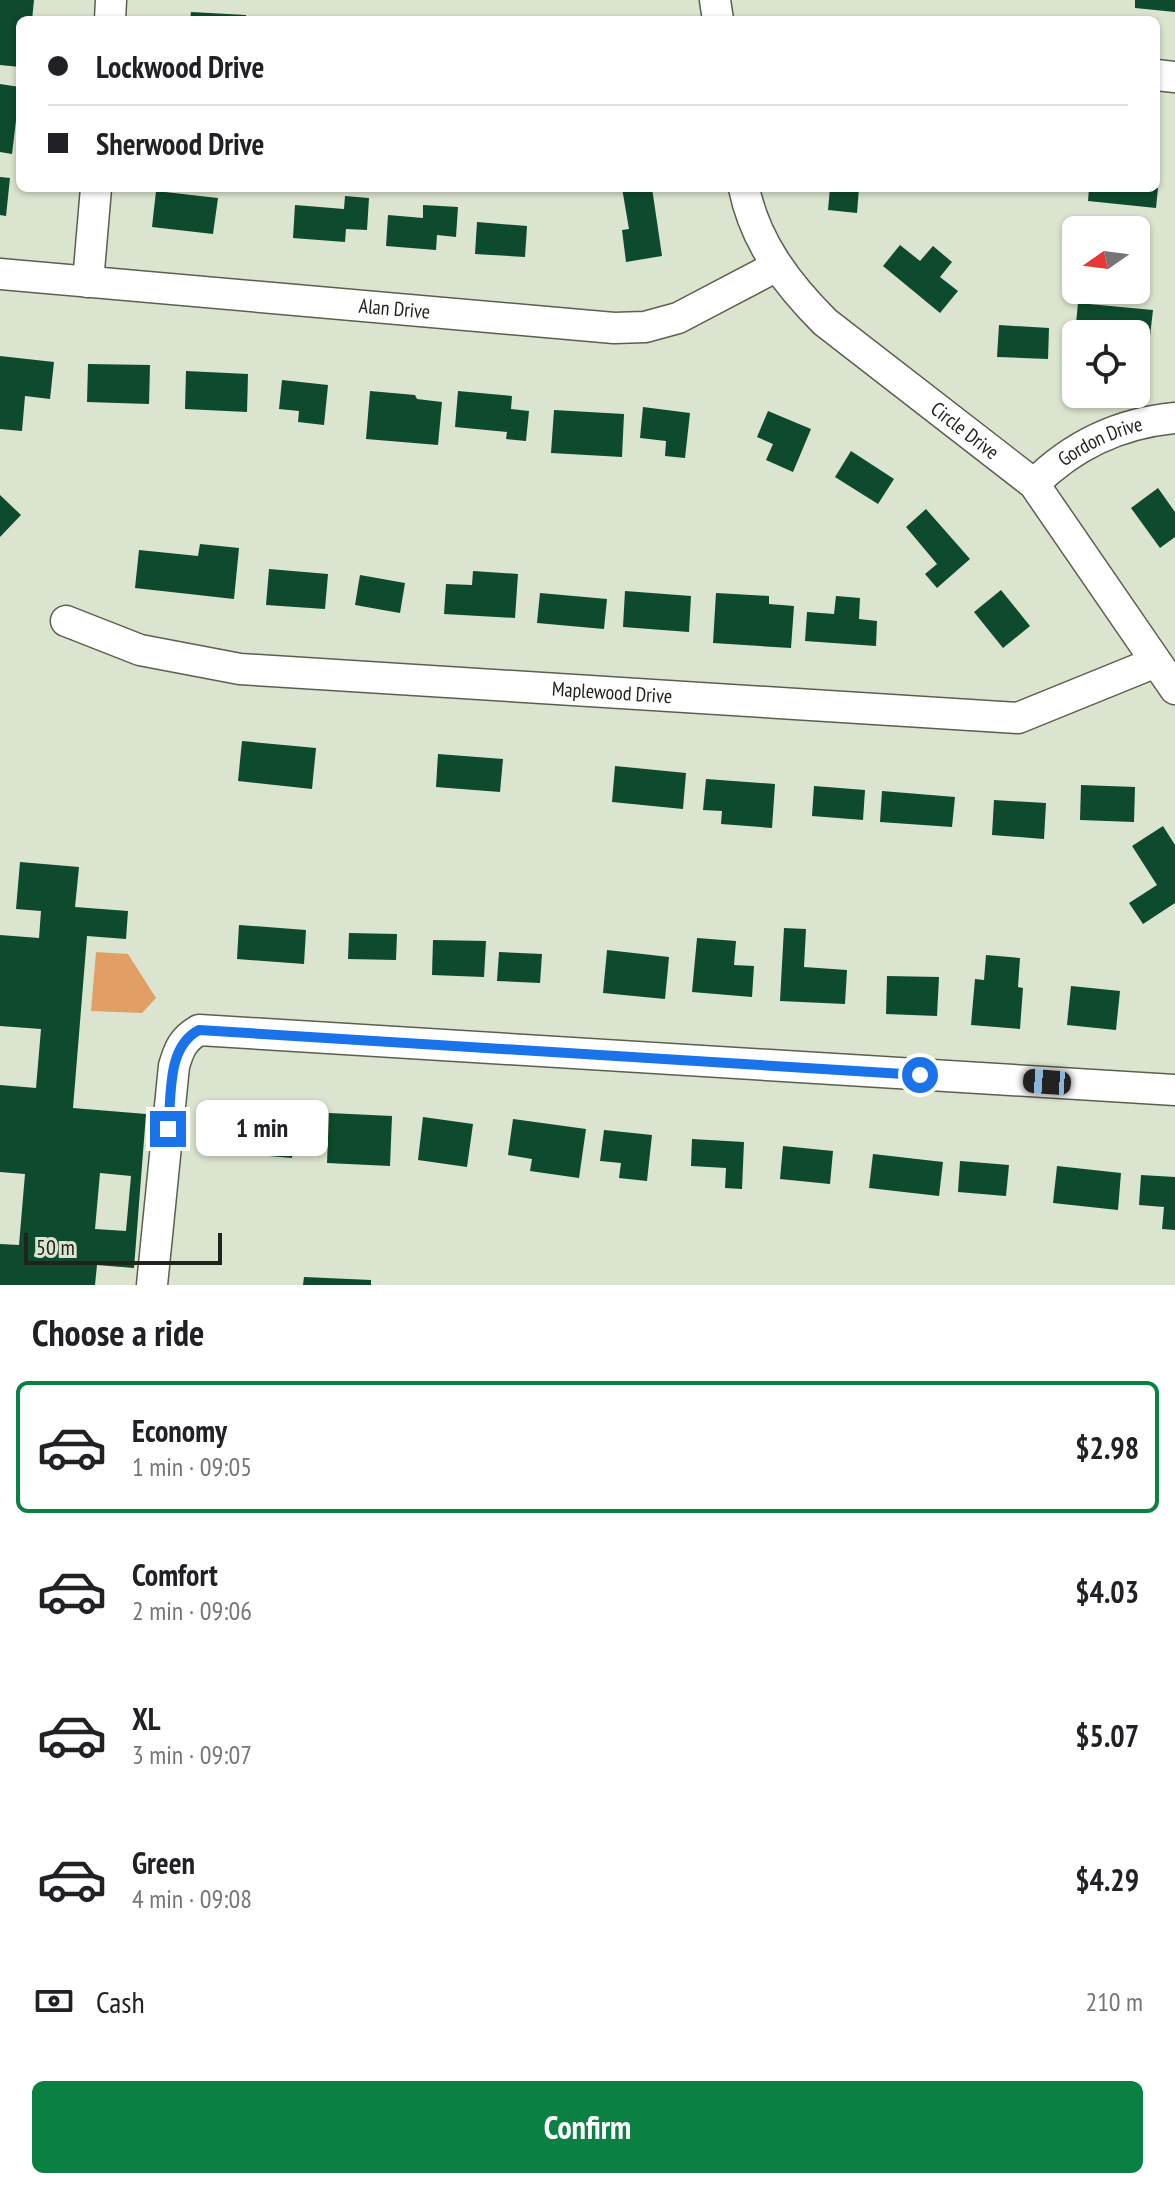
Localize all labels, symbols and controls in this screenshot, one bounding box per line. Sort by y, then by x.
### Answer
text: Lockwood Drive [96,47,264,86]
text: Sherwood Drive [96,124,264,163]
north arrow [1062,216,1150,304]
map controls [1062,216,1150,408]
street label: Alan Drive [358,293,431,325]
button: locate [1062,320,1150,408]
street label: Circle Drive [926,396,1004,465]
street label: Gordon Drive [1053,411,1145,472]
street label: Maplewood Drive [551,676,673,709]
route start [902,1057,938,1093]
car [1022,1068,1072,1096]
callout: 1 min [196,1101,328,1157]
route end [150,1111,186,1147]
text: 1 min [236,1111,288,1144]
scale bar [24,1229,222,1265]
text: 50 m [36,1233,75,1261]
text: Choose a ride [32,1309,204,1356]
icon: car [36,1411,108,1483]
text: Economy [132,1411,227,1450]
text: $2.98 [1075,1428,1139,1467]
text: 1 min · 09:05 [132,1450,252,1483]
icon: car [36,1555,108,1627]
text: Comfort [132,1555,218,1594]
text: $4.03 [1075,1572,1139,1611]
text: 2 min · 09:06 [132,1594,252,1627]
icon: car [36,1699,108,1771]
text: XL [132,1699,161,1738]
text: $5.07 [1075,1716,1139,1755]
text: 3 min · 09:07 [132,1738,252,1771]
icon: car [36,1843,108,1915]
text: Green [132,1843,195,1882]
text: $4.29 [1075,1860,1139,1899]
text: 4 min · 09:08 [132,1882,252,1915]
icon: cash [32,1979,76,2023]
text: Cash [96,1982,145,2021]
text: 210 m [1085,1985,1143,2018]
button: Confirm [32,2081,1143,2173]

